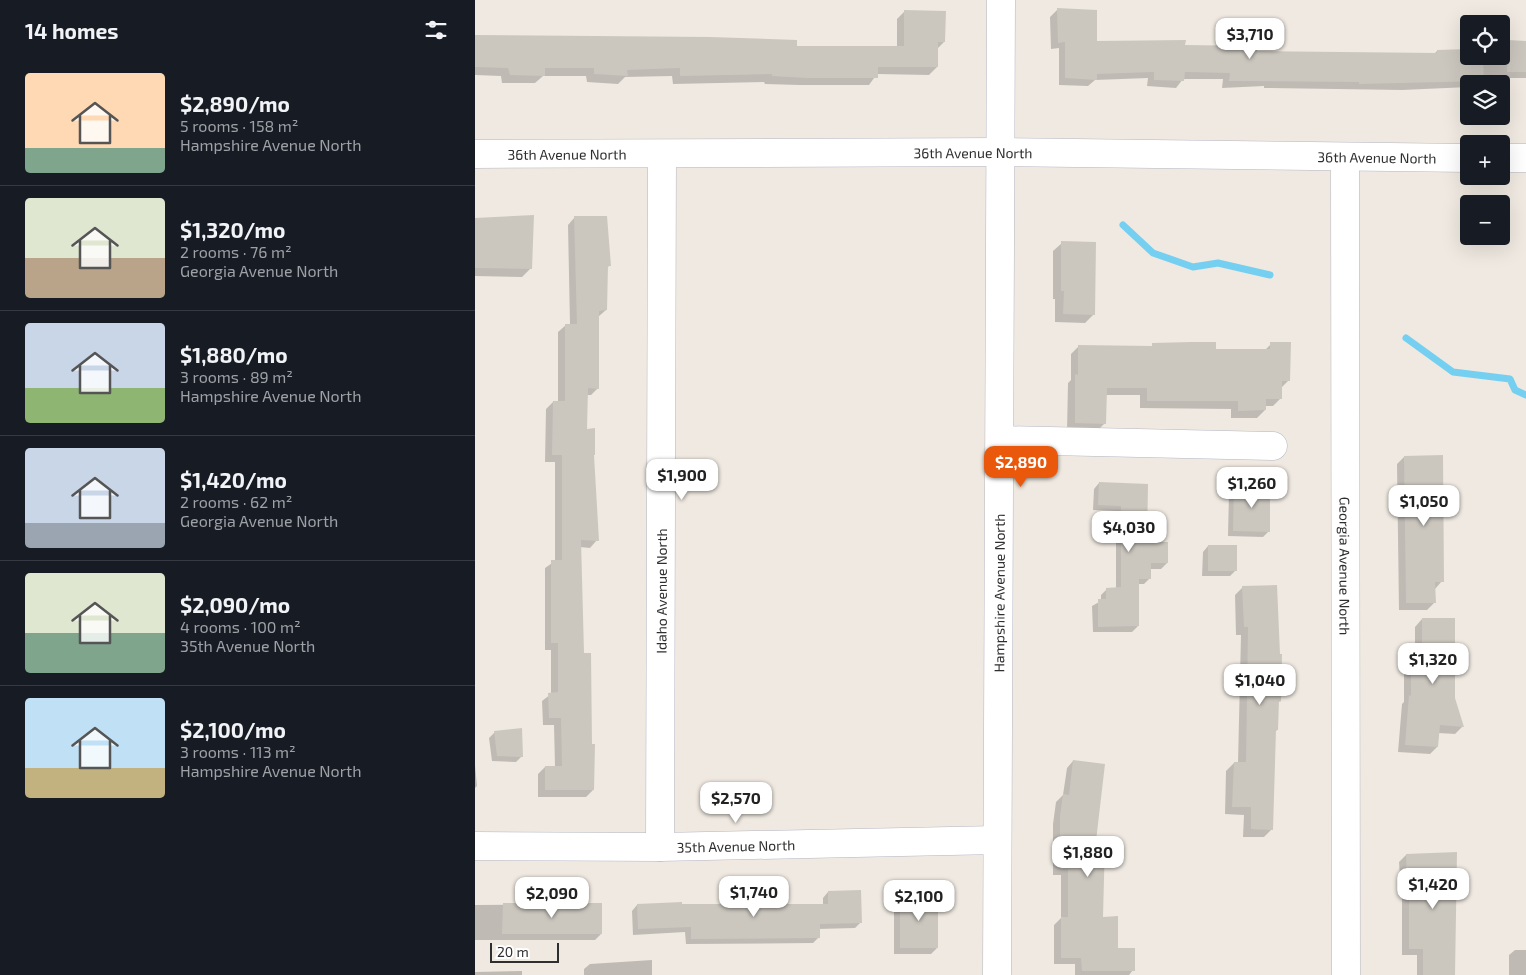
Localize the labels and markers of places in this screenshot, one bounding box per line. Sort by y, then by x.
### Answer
pin: $3,710 [1209,18,1291,60]
pin: $2,890 [980,446,1062,488]
pin: $1,900 [641,458,723,501]
pin: $1,260 [1211,466,1293,509]
pin: $1,050 [1383,484,1465,527]
pin: $4,030 [1088,510,1170,553]
pin: $1,320 [1392,642,1474,685]
pin: $1,040 [1219,664,1301,706]
pin: $2,570 [695,782,777,824]
pin: $1,880 [1047,836,1129,878]
pin: $1,420 [1392,868,1474,910]
pin: $2,090 [511,876,593,919]
pin: $1,740 [713,876,795,918]
pin: $2,100 [878,880,960,922]

